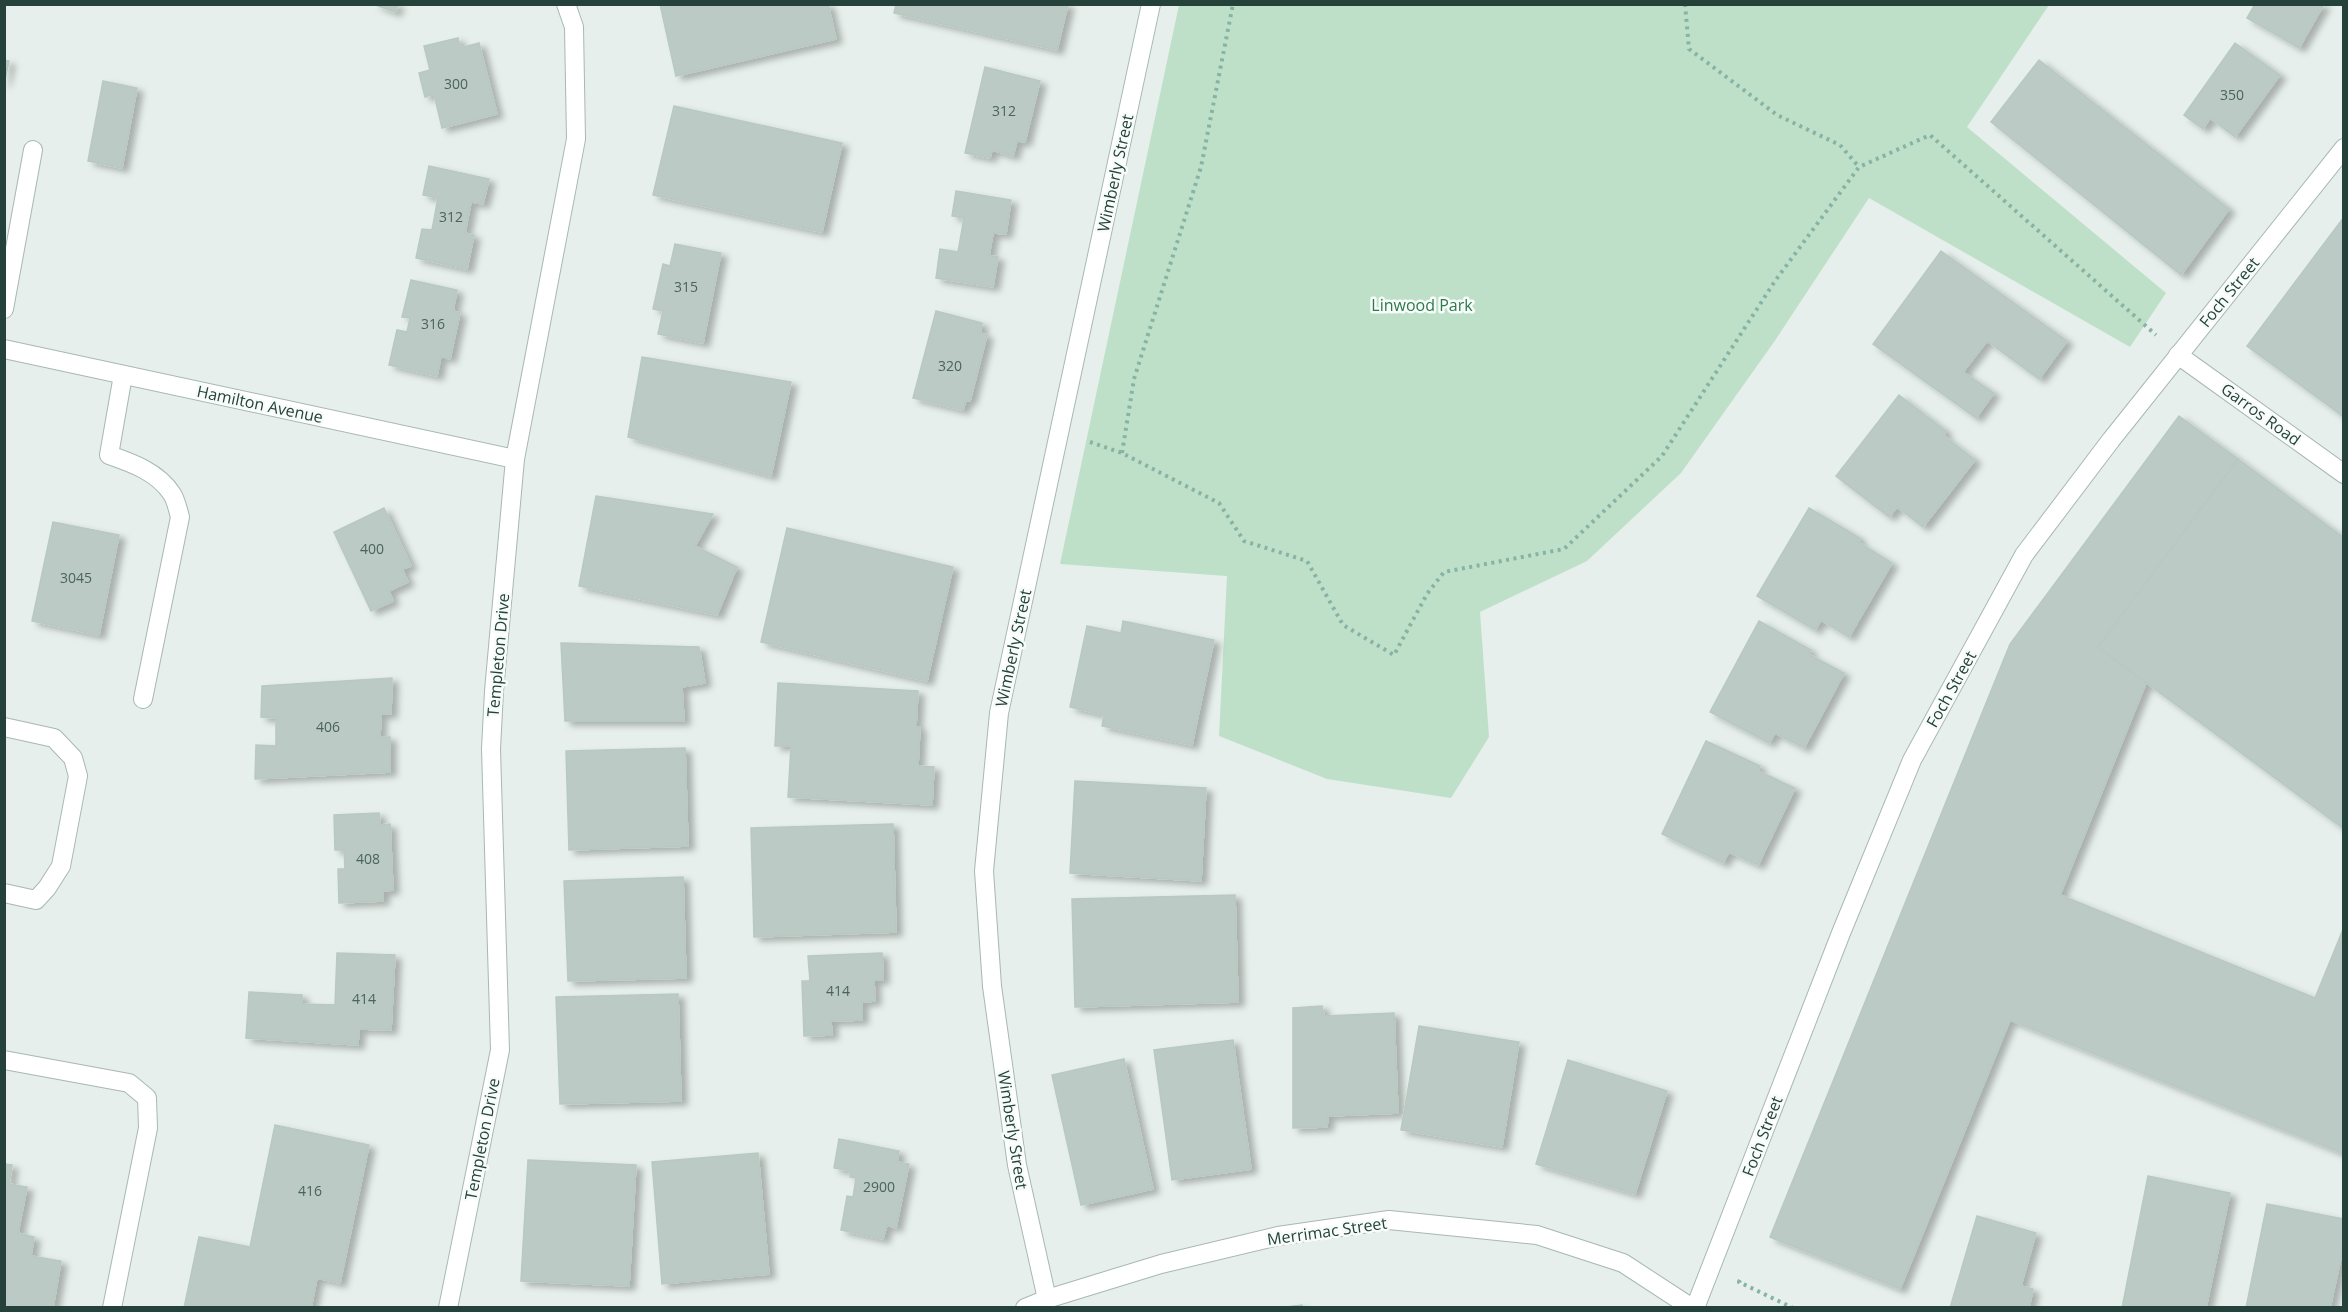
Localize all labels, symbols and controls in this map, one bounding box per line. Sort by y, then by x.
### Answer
house number: 300 [444,74,468,93]
house number: 350 [2220,85,2244,104]
house number: 312 [992,101,1016,120]
street label: Wimberly Street [1092,112,1138,234]
house number: 312 [439,207,463,226]
street label: Foch Street [2194,252,2264,332]
house number: 315 [674,277,698,296]
park label: Linwood Park [1371,294,1473,316]
house number: 316 [421,314,445,333]
house number: 320 [938,356,962,375]
street label: Garros Road [2217,378,2305,450]
street label: Hamilton Avenue [195,380,325,428]
house number: 400 [360,539,384,558]
house number: 3045 [60,568,92,587]
street label: Wimberly Street [990,587,1036,709]
street label: Templeton Drive [482,592,514,718]
street label: Foch Street [1921,647,1981,731]
house number: 406 [316,717,340,736]
house number: 408 [356,849,380,868]
house number: 414 [826,981,850,1000]
house number: 414 [352,989,376,1008]
street label: Wimberly Street [993,1069,1033,1191]
street label: Templeton Drive [459,1076,505,1202]
street label: Foch Street [1737,1092,1787,1179]
house number: 2900 [863,1177,895,1196]
house number: 416 [298,1181,322,1200]
street label: Merrimac Street [1266,1212,1389,1250]

